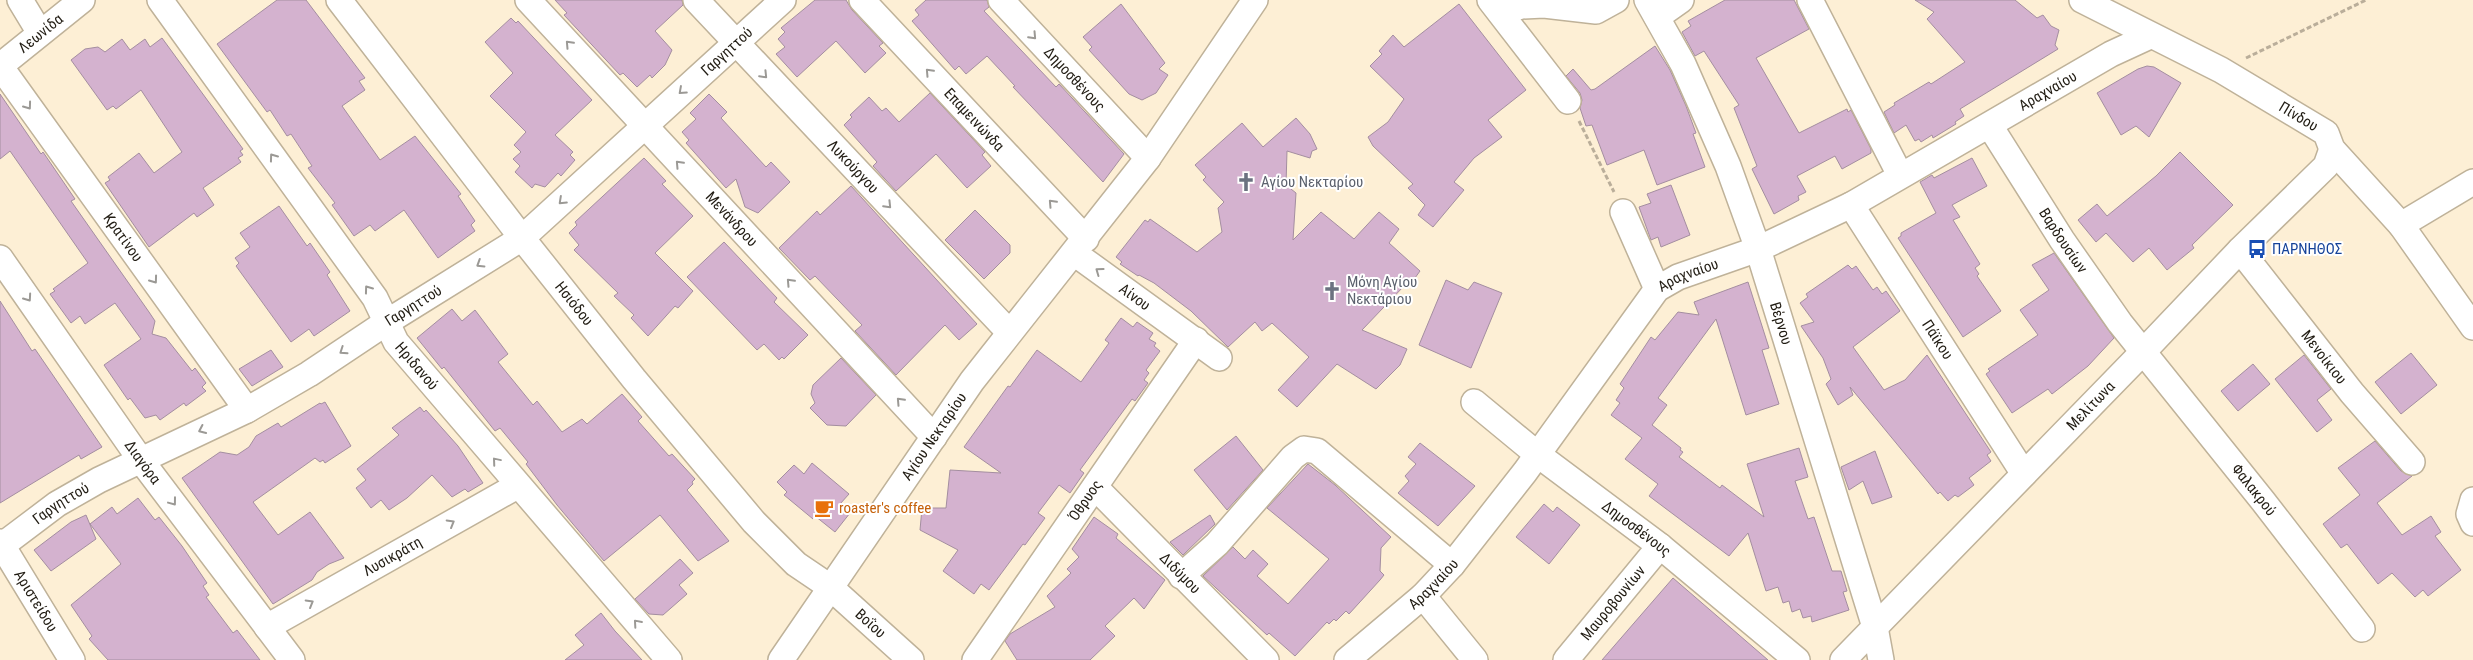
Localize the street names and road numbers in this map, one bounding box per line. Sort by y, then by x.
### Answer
street label: Λεωνίδα [15,10,67,57]
street label: Γαργηττού [697,23,756,79]
street label: Δημοσθένους [1040,43,1109,115]
street label: Αραχναίου [2016,67,2080,115]
street label: Επαμεινώνδα [940,84,1008,155]
street label: Πίνδου [2276,98,2321,135]
street label: Λυκούργου [824,136,882,197]
street label: Μενάνδρου [702,188,761,250]
street label: Βαρδουσίων [2035,205,2092,277]
street label: Κρατίνου [100,210,147,265]
street label: Αραχναίου [1655,255,1721,296]
street label: Ησιόδου [551,278,597,329]
street label: Αίνου [1116,280,1154,314]
street label: Γαργηττού [382,281,445,330]
street label: Βέρνου [1766,300,1796,347]
street label: Πάϊκου [1918,316,1957,363]
street label: Μενοίκιου [2297,327,2350,388]
street label: Ηριδανού [391,339,442,394]
street label: Μελίτωνα [2063,377,2119,434]
street label: Αγίου Νεκταρίου [898,389,970,484]
street label: Διαγόρα [121,437,165,488]
street label: Φαλακρού [2228,460,2280,519]
street label: Όθρυος [1064,476,1106,525]
street label: Γαργηττού [29,479,92,528]
street label: Δημοσθένους [1598,497,1675,560]
street label: Λυσικράτη [360,533,425,580]
street label: Διδύμου [1156,549,1204,597]
street label: Αραχναίου [1405,555,1462,613]
street label: Μαυροβουνίων [1577,561,1649,644]
street label: Αριστείδου [10,567,62,635]
street label: Βοΐου [852,605,890,642]

